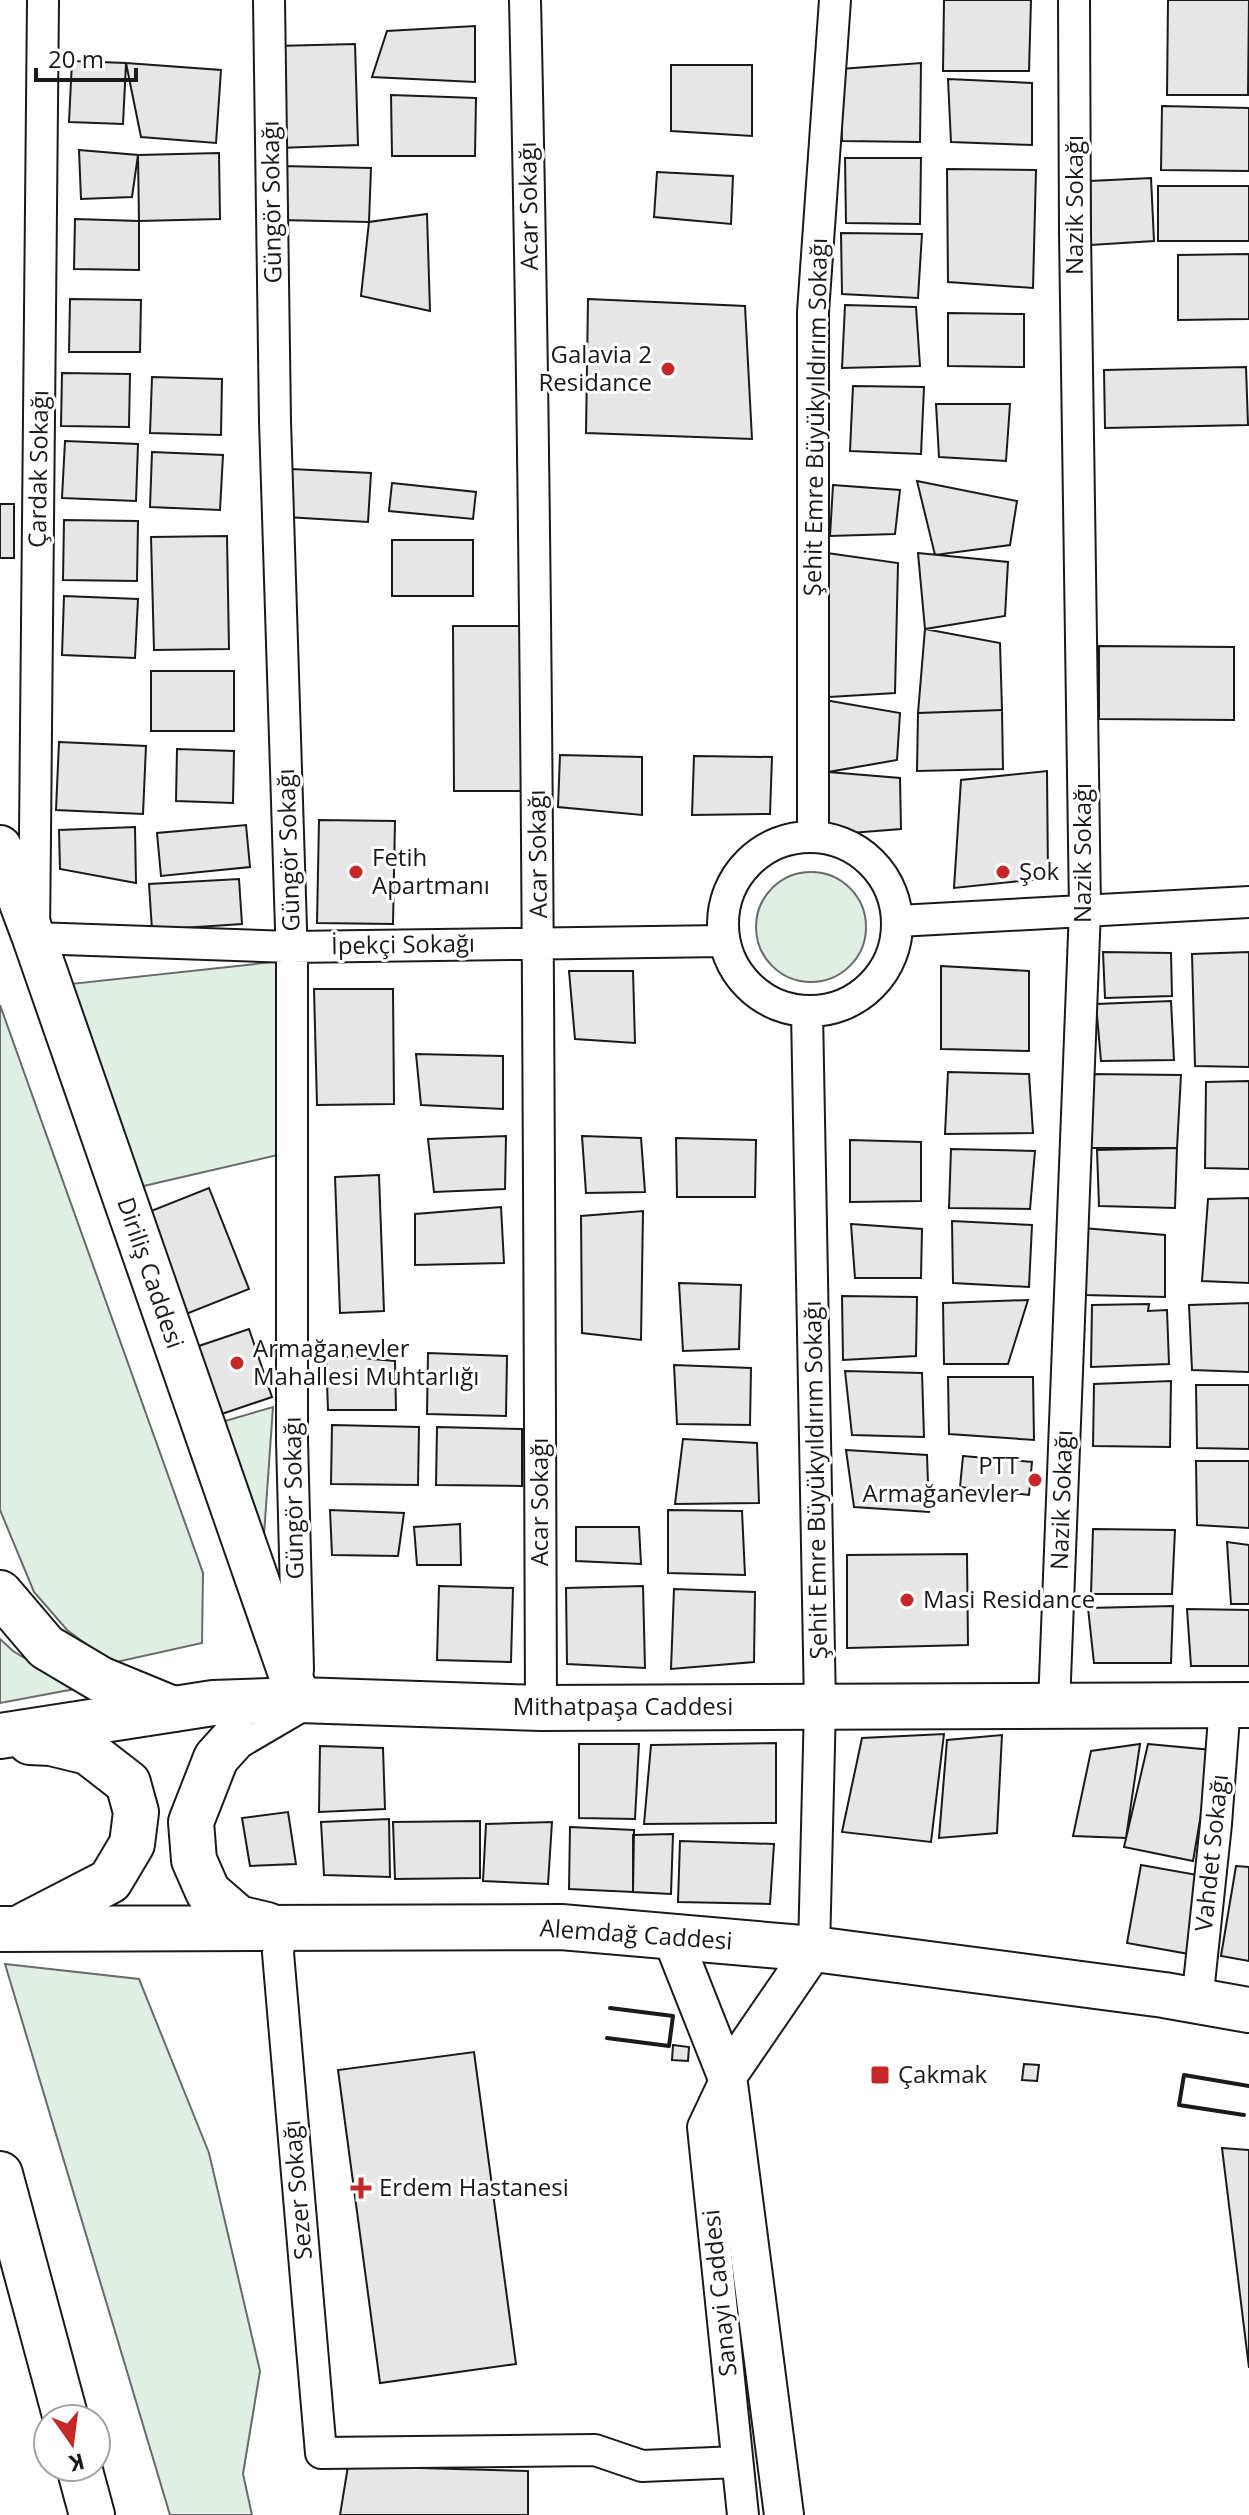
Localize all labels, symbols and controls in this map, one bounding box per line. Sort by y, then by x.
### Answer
scale bar [36,32,136,82]
text: 20 m [48,42,104,75]
street label: Güngör Sokağı [253,120,288,284]
street label: Nazik Sokağı [1057,135,1090,275]
street label: Acar Sokağı [510,141,545,271]
street label: Şehit Emre Büyükyıldırım Sokağı [795,237,834,597]
place label: Galavia 2 Residance [539,337,652,398]
marker: Galavia 2 Residance [659,360,677,378]
street label: Çardak Sokağı [20,390,55,548]
street label: Güngör Sokağı [268,768,307,932]
street label: Nazik Sokağı [1065,783,1098,923]
street label: Acar Sokağı [519,789,554,919]
place label: Fetih Apartmanı [372,840,490,901]
place label: Şok [1019,854,1060,887]
marker: Fetih Apartmanı [347,863,365,881]
marker: Şok [994,863,1012,881]
street label: İpekçi Sokağı [331,926,475,961]
street label: Diriliş Caddesi [110,1192,193,1353]
street label: Şehit Emre Büyükyıldırım Sokağı [795,1300,834,1660]
place label: Armağanevler Mahallesi Muhtarlığı [253,1331,479,1392]
marker: Armağanevler Mahallesi Muhtarlığı [228,1354,246,1372]
street label: Güngör Sokağı [275,1416,310,1580]
street label: Nazik Sokağı [1042,1429,1079,1571]
street label: Acar Sokağı [522,1438,555,1566]
place label: PTT Armağanevler [863,1448,1019,1509]
marker: PTT Armağanevler [1026,1471,1044,1489]
place label: Masi Residance [923,1582,1095,1615]
marker: Masi Residance [898,1591,916,1609]
street label: Mithatpaşa Caddesi [513,1689,733,1722]
street label: Vahdet Sokağı [1186,1773,1235,1933]
street label: Alemdağ Caddesi [539,1910,734,1957]
place label: Çakmak [898,2057,988,2090]
marker: Çakmak [869,2064,891,2086]
street label: Sezer Sokağı [274,2119,319,2261]
place label: Erdem Hastanesi [379,2170,569,2203]
marker: Erdem Hastanesi [350,2177,372,2199]
street label: Sanayi Caddesi [693,2208,744,2378]
north arrow [32,2403,112,2483]
text: K [66,2447,88,2480]

